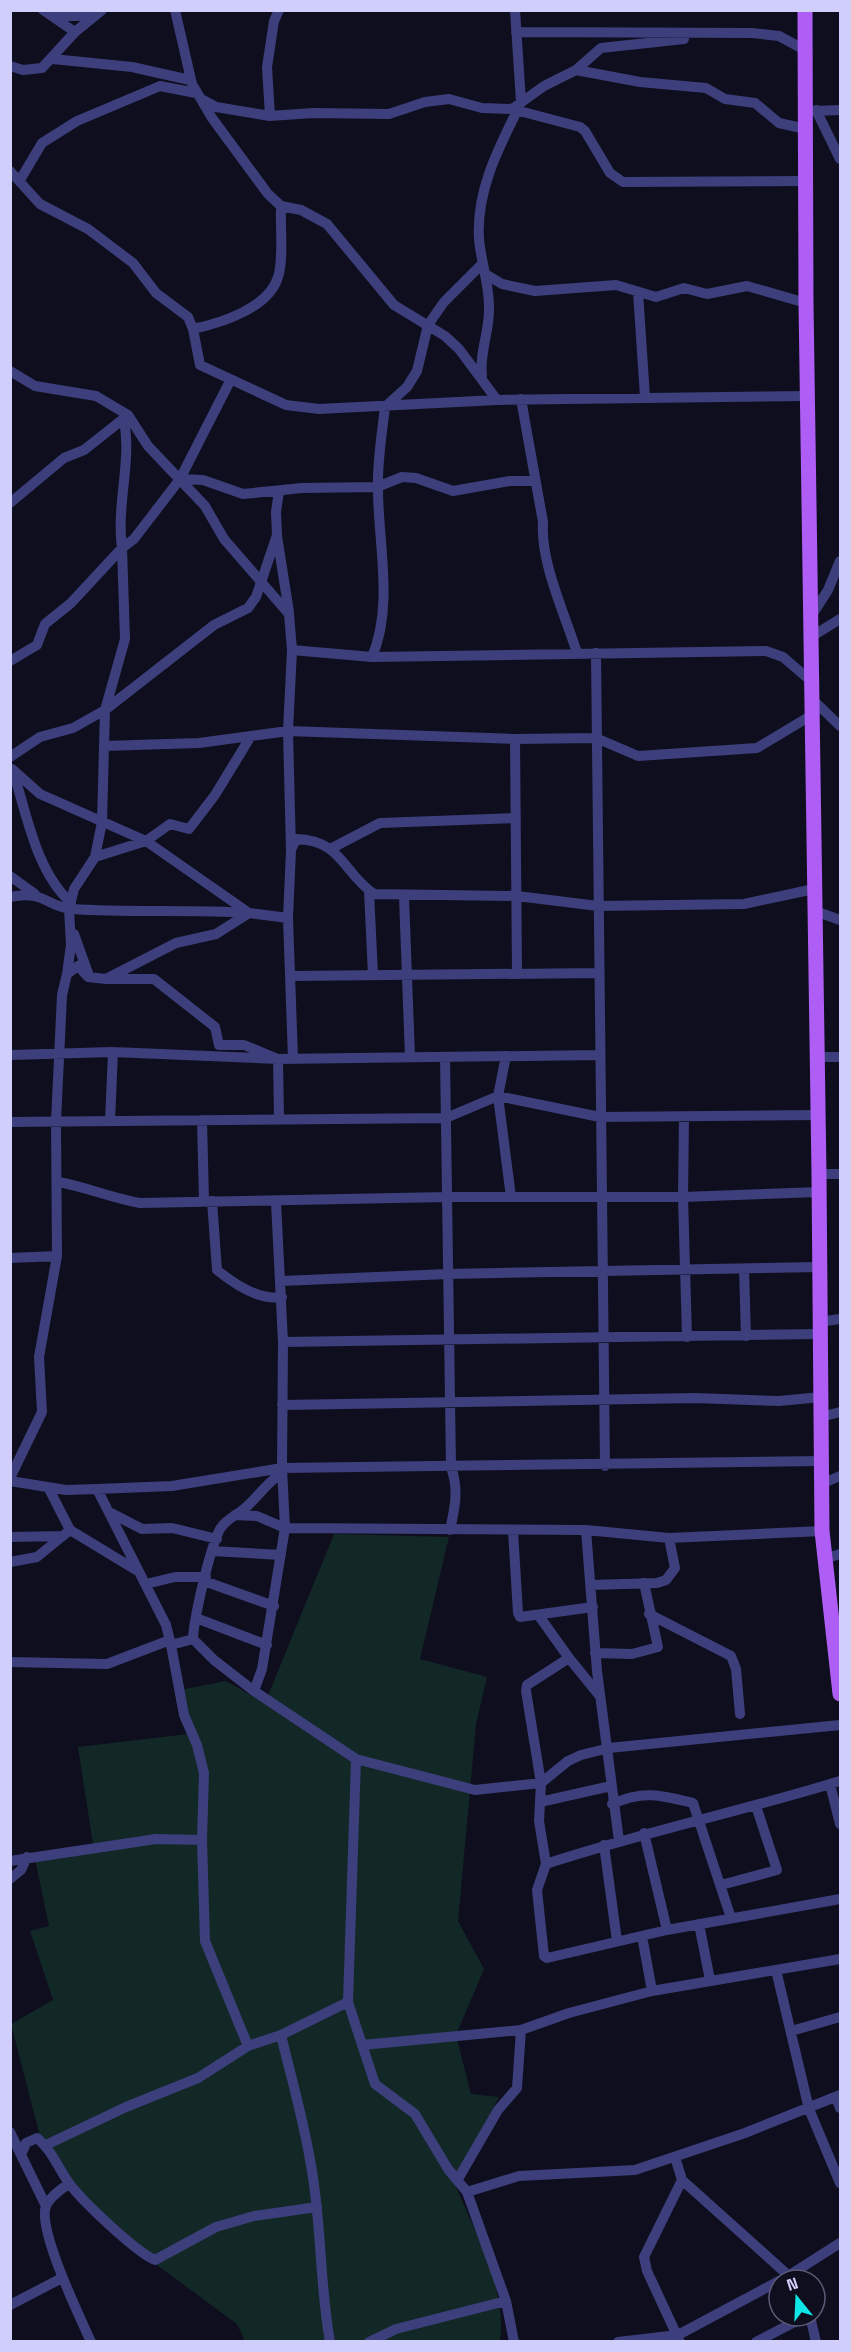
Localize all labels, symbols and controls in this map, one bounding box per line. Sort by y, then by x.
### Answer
north arrow [767,2268,827,2328]
text: N [784,2273,801,2296]

